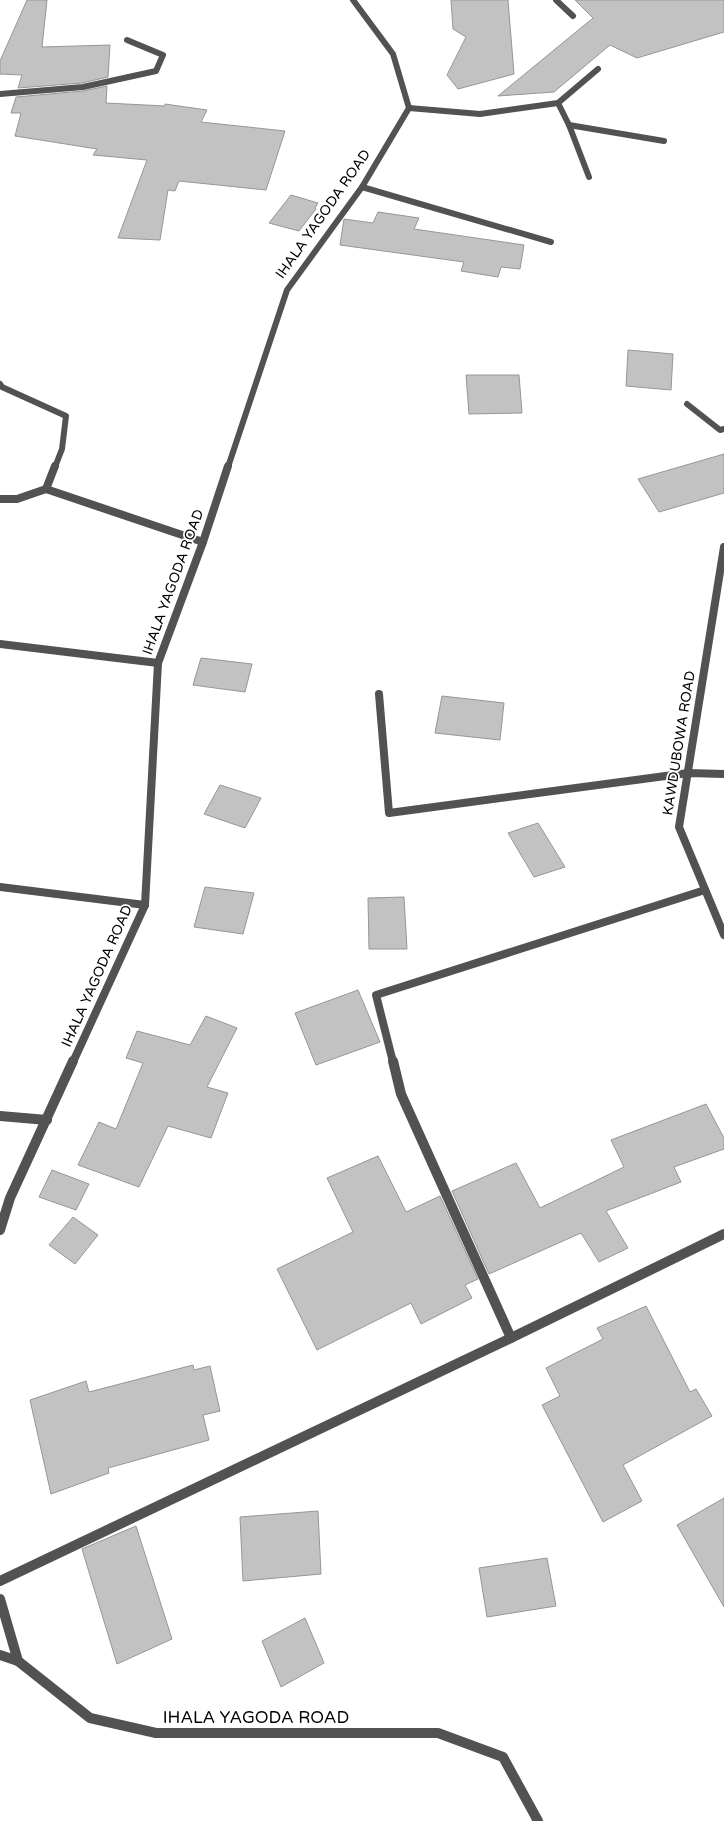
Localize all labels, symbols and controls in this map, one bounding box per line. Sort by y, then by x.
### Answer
street label: IHALA YAGODA ROAD [272,146,374,282]
street label: IHALA YAGODA ROAD [139,507,207,657]
street label: KAWDUBOWA ROAD [659,669,699,817]
street label: IHALA YAGODA ROAD [58,902,136,1050]
street label: IHALA YAGODA ROAD [163,1707,349,1728]

